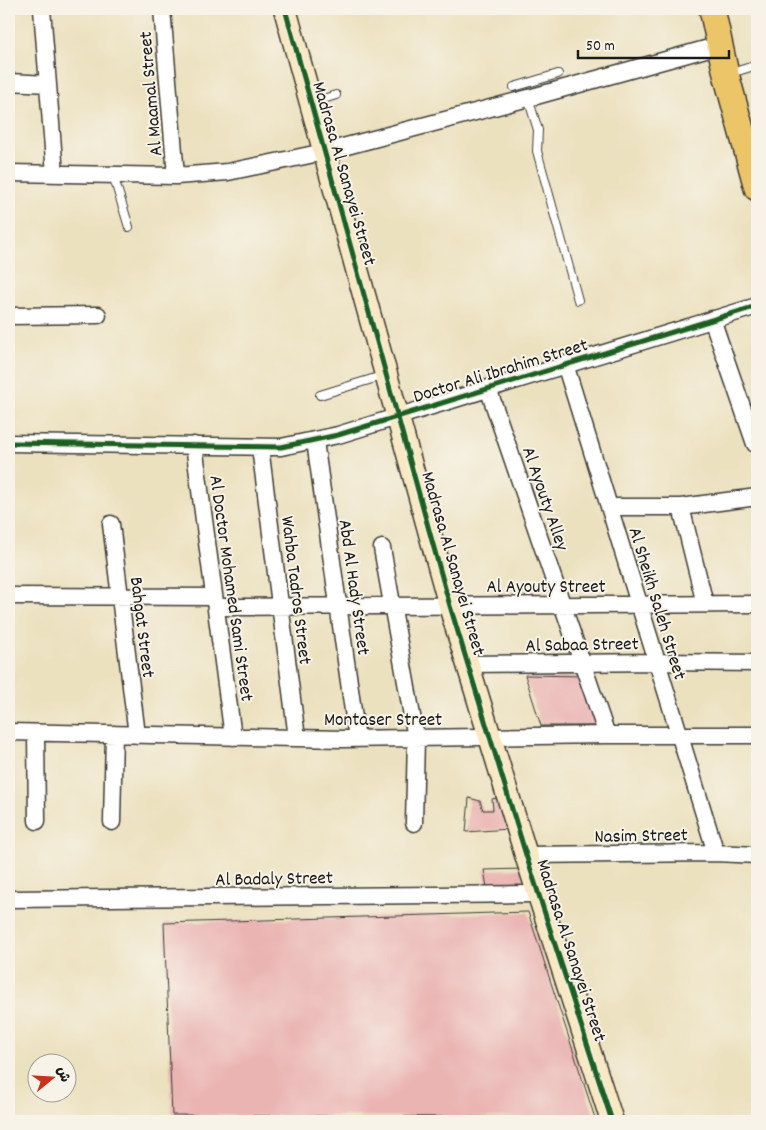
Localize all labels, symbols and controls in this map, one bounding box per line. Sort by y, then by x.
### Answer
scale bar [578,28,730,60]
street label: Al Maamal Street [134,30,171,157]
text: 50 m [586,36,615,58]
street label: Madrasa Al Sanayei Street [303,79,382,269]
street label: Doctor Ali Ibrahim Street [410,333,592,412]
street label: Al Ayouty Alley [513,443,574,555]
street label: Madrasa Al Sanayei Street [412,469,491,659]
street label: Al Doctor Mohamed Sami Street [200,474,259,703]
street label: Wahba Tadros Street [272,515,317,666]
street label: Abd Al Hady Street [330,518,375,657]
street label: Al Sheikh Saleh Street [620,524,692,684]
street label: Bahgat Street [121,575,160,679]
street label: Al Ayouty Street [486,575,606,602]
street label: Al Sabaa Street [525,632,639,661]
street label: Montaser Street [324,708,442,735]
street label: Nasim Street [594,823,688,852]
street label: Madrasa Al Sanayei Street [527,856,612,1046]
street label: Al Badaly Street [215,866,333,895]
north arrow [28,1052,78,1102]
text: ش [51,1064,74,1085]

